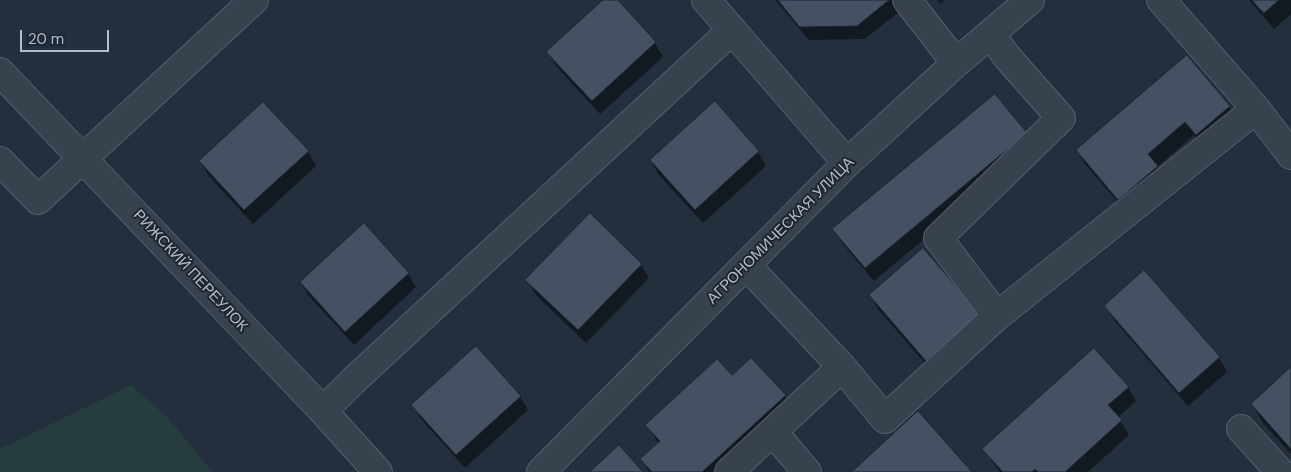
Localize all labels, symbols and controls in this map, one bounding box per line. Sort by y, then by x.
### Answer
scale bar [22,20,111,52]
text: 20 m [28,29,64,49]
street label: АГРОНОМИЧЕСКАЯ УЛИЦА [704,154,858,308]
street label: РИЖСКИЙ ПЕРЕУЛОК [129,206,251,336]

